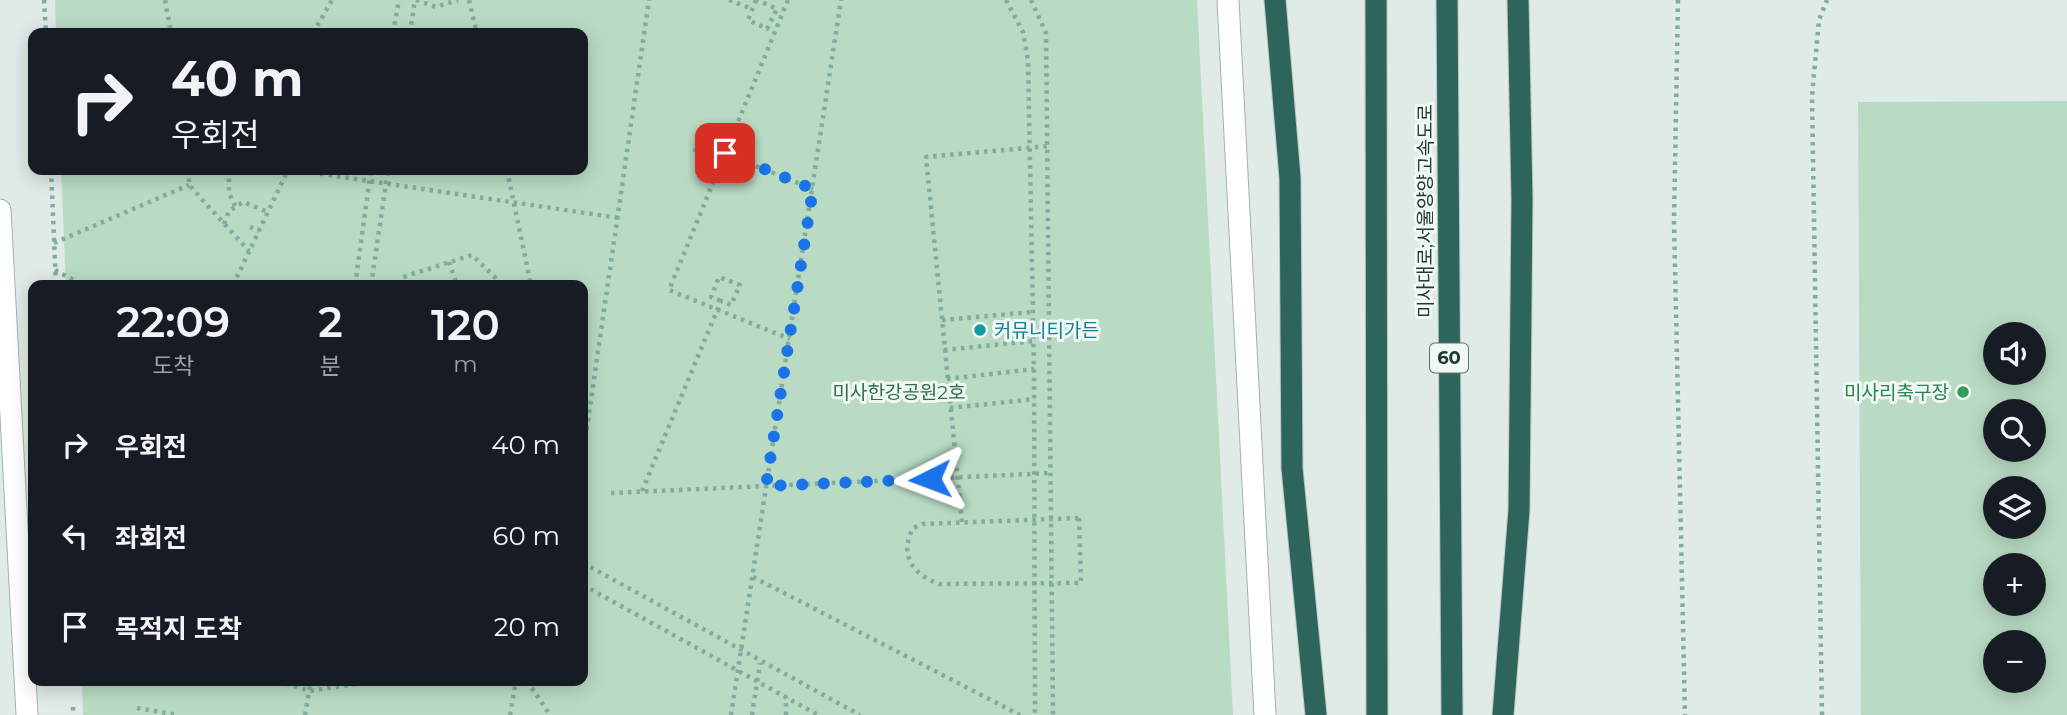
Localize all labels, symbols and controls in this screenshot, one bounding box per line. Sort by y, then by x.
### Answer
text: 40 m [171,49,303,108]
icon: right [56,56,147,147]
street label: 미사대로;서울양양고속도로 [1414,104,1437,318]
text: 우회전 [171,115,259,154]
pin [695,123,755,183]
icon: arrive [706,134,744,172]
text: 22:09 [116,296,230,348]
text: 2 [318,296,343,348]
text: 120 [431,299,500,351]
place label: 커뮤니티가든 [994,319,1099,342]
marker: 커뮤니티가든 [972,322,988,338]
map controls [1983,322,2046,693]
button: sound [1983,322,2046,385]
road number: 60 [1430,344,1468,372]
text: m [453,350,478,378]
text: 도착 [152,352,194,380]
text: 분 [320,352,341,380]
park label: 미사한강공원2호 [832,381,966,404]
place label: 미사리축구장 [1844,381,1949,404]
marker: 미사리축구장 [1955,384,1971,400]
button: search [1983,399,2046,462]
icon: right [56,426,94,464]
text: 40 m [491,429,560,461]
text: 우회전 [115,431,187,463]
position arrow [893,442,967,516]
button: layers [1983,476,2046,539]
icon: left [56,517,94,555]
text: 60 m [493,520,560,552]
text: 좌회전 [115,522,187,554]
button: + [1983,553,2046,616]
icon: arrive [56,608,94,646]
text: 20 m [494,611,560,643]
text: 목적지 도착 [115,613,242,645]
button: − [1983,630,2046,693]

